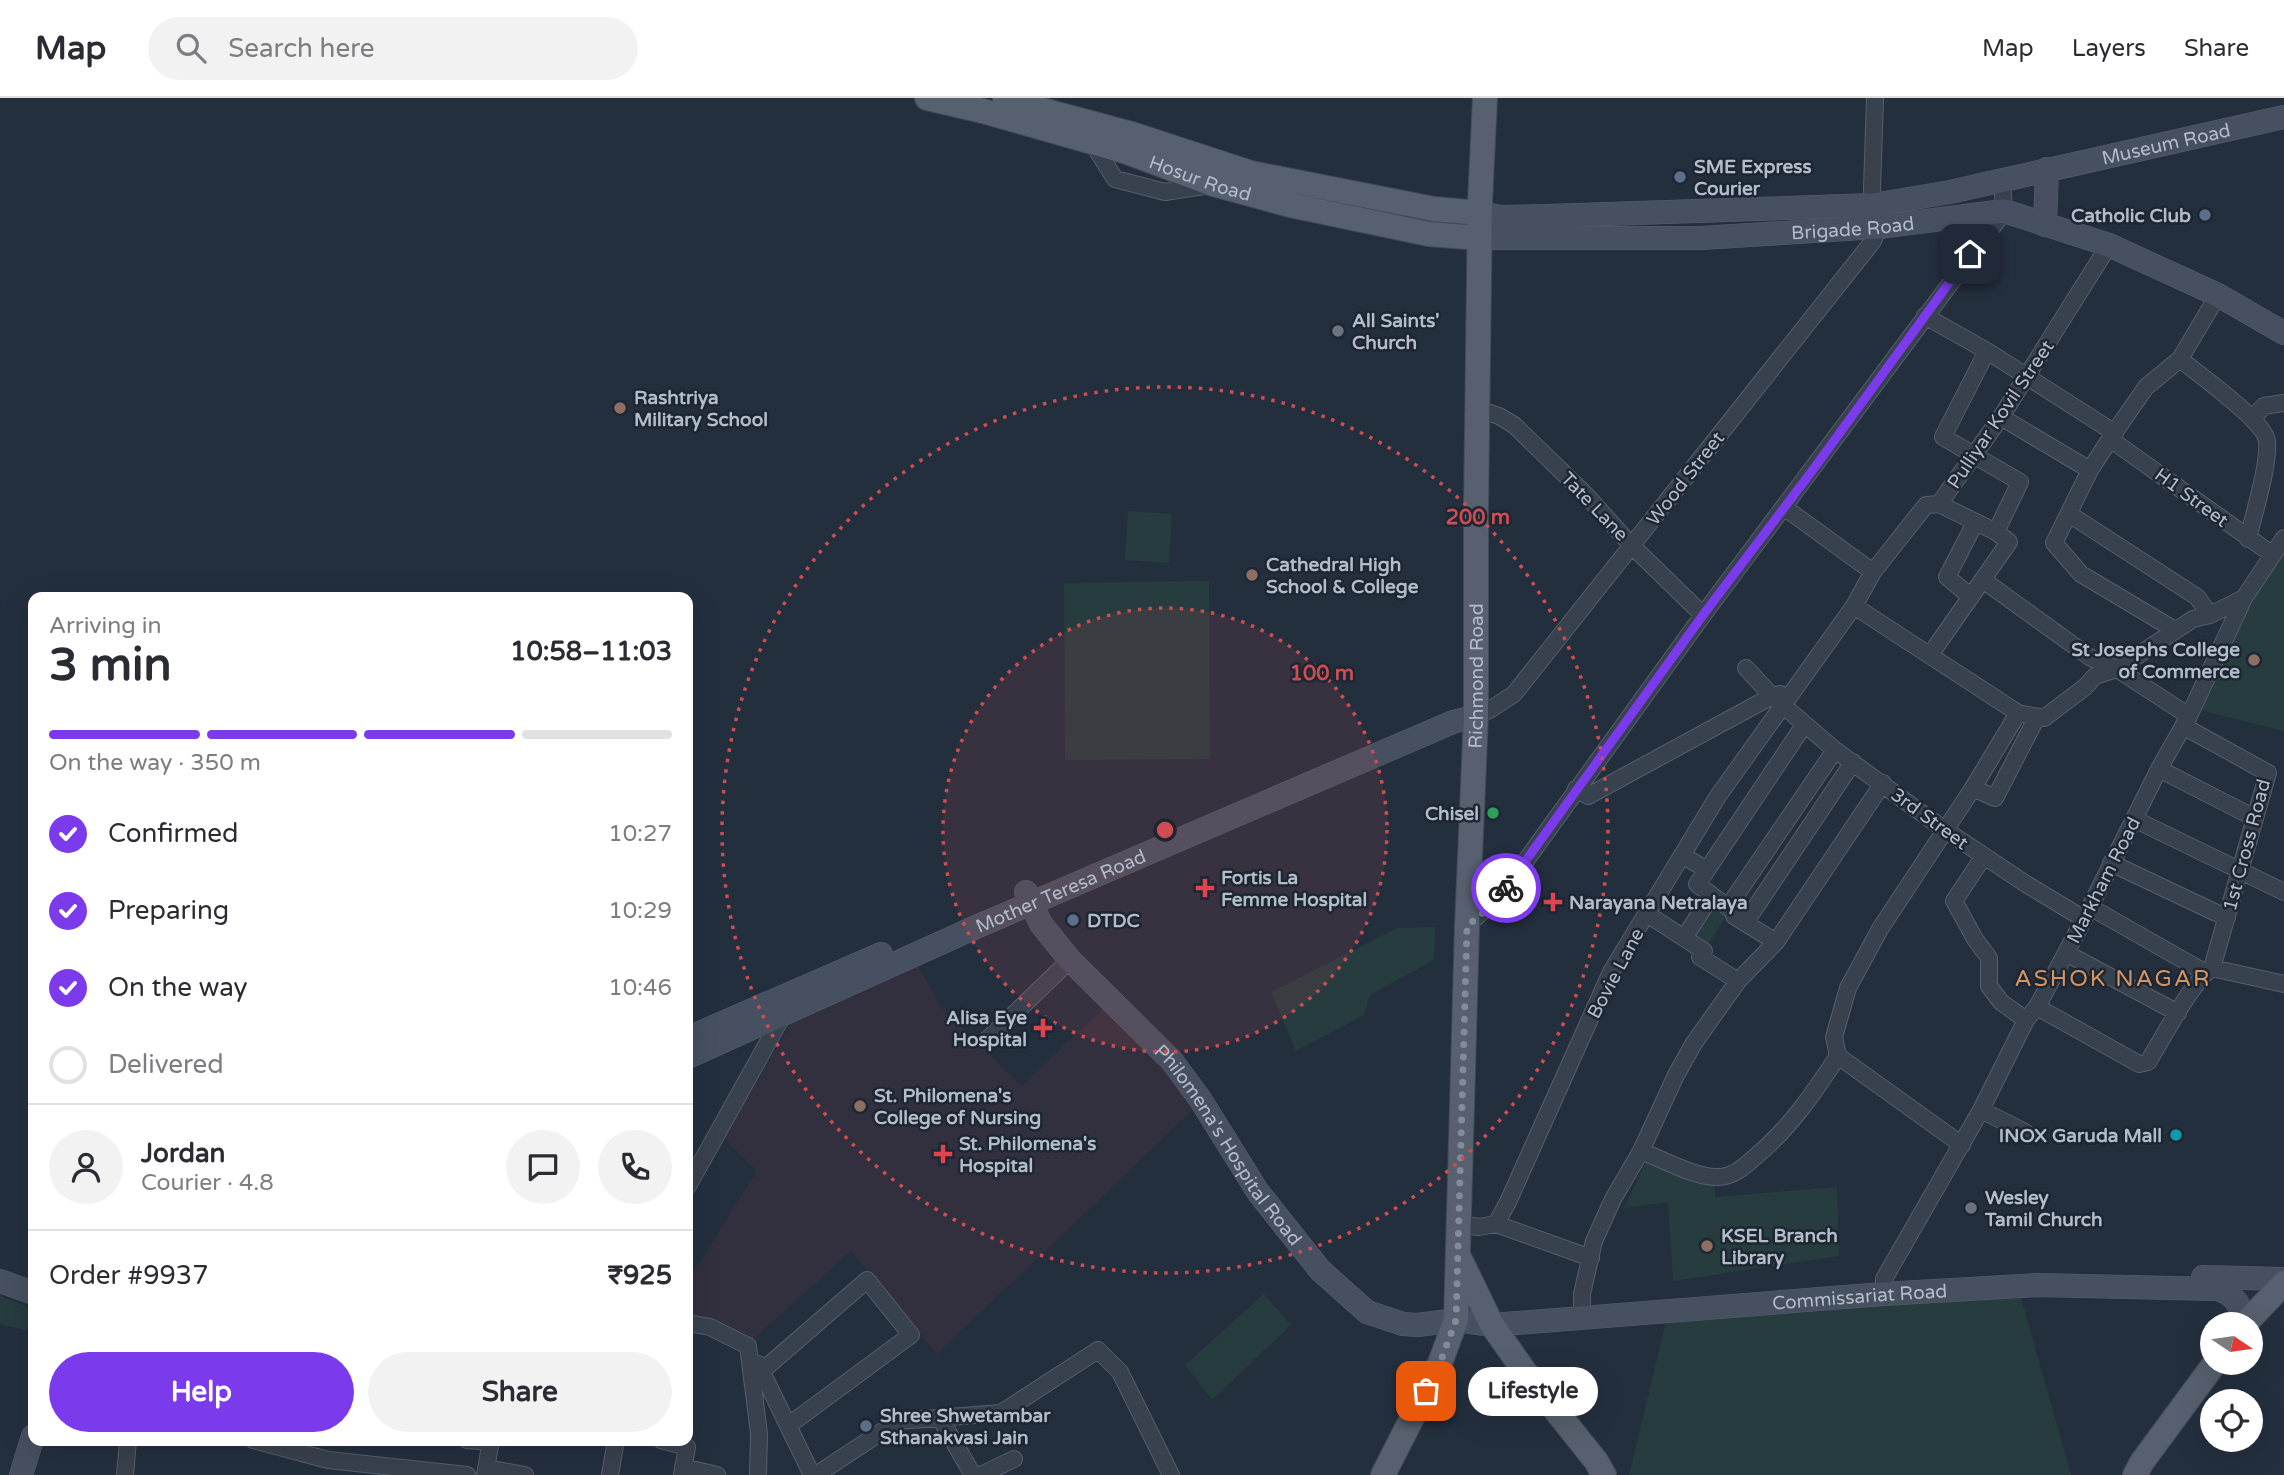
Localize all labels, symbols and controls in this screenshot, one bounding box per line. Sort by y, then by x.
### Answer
search box [148,17,638,80]
text: Map [35,29,106,68]
icon: search [172,29,210,67]
text: Search here [228,33,374,64]
text: Map [1982,34,2034,63]
text: Layers [2072,34,2146,63]
text: Share [2184,34,2249,63]
street label: Museum Road [2100,119,2233,170]
street label: Hosur Road [1146,151,1253,206]
place label: SME Express Courier [1694,156,1812,200]
marker: SME Express Courier [1672,169,1688,185]
place label: Catholic Club [2071,205,2191,227]
marker: Catholic Club [2197,207,2213,223]
street label: Brigade Road [1791,213,1916,244]
pin [1940,224,2000,284]
icon: home [1951,235,1989,273]
place label: All Saints' Church [1352,310,1440,354]
marker: All Saints' Church [1330,323,1346,339]
street label: Pulliyar Kovil Street [1943,336,2059,493]
place label: Rashtriya Military School [634,387,768,432]
marker: Rashtriya Military School [612,400,628,416]
street label: Wood Street [1642,427,1729,530]
street label: H1 Street [2150,464,2232,532]
street label: Tate Lane [1556,468,1633,546]
text: 200 m [1446,505,1510,530]
place label: Cathedral High School & College [1266,554,1419,599]
marker: Cathedral High School & College [1244,567,1260,583]
street label: Richmond Road [1465,603,1488,749]
text: Arriving in [49,612,162,640]
text: 10:58–11:03 [510,636,672,667]
text: 3 min [49,638,172,693]
place label: St Josephs College of Commerce [2071,639,2240,683]
marker: St Josephs College of Commerce [2246,652,2262,668]
text: 100 m [1290,661,1354,686]
text: On the way · 350 m [49,749,261,777]
street label: 1st Cross Road [2219,777,2275,914]
street label: 3rd Street [1886,783,1972,854]
place label: Chisel [1425,803,1479,825]
marker: Chisel [1485,805,1501,821]
street label: Markham Road [2063,814,2145,947]
icon: check [49,815,87,853]
text: Confirmed [108,818,238,849]
centre of rings [1153,818,1177,842]
text: 10:27 [608,820,672,848]
street label: Mother Teresa Road [973,845,1149,938]
courier [1471,853,1541,923]
place label: Fortis La Femme Hospital [1221,867,1367,912]
icon: bike [1487,869,1525,907]
marker: Fortis La Femme Hospital [1195,878,1215,898]
icon: check [49,892,87,930]
marker: Narayana Netralaya [1543,892,1563,912]
place label: Narayana Netralaya [1569,892,1748,915]
text: Preparing [108,895,229,926]
text: 10:29 [608,897,672,925]
place label: DTDC [1087,910,1140,932]
marker: DTDC [1065,912,1081,928]
street label: Bovie Lane [1583,925,1649,1022]
district label: ASHOK NAGAR [2014,965,2212,993]
icon: check [49,969,87,1007]
text: On the way [108,972,248,1003]
text: 10:46 [608,974,672,1002]
place label: Alisa Eye Hospital [946,1007,1027,1052]
marker: Alisa Eye Hospital [1033,1018,1053,1038]
street label: Philomena's Hospital Road [1150,1040,1306,1250]
text: Delivered [108,1049,224,1080]
place label: St. Philomena's College of Nursing [874,1085,1041,1130]
marker: St. Philomena's College of Nursing [852,1098,868,1114]
place label: INOX Garuda Mall [1999,1125,2162,1147]
marker: INOX Garuda Mall [2168,1127,2184,1143]
button: person [49,1130,123,1204]
button: chat [506,1130,580,1204]
button: phone [598,1130,672,1204]
place label: St. Philomena's Hospital [959,1133,1096,1178]
text: Jordan [141,1138,225,1169]
marker: St. Philomena's Hospital [933,1144,953,1164]
text: Courier · 4.8 [141,1169,274,1197]
place label: Wesley Tamil Church [1984,1187,2103,1231]
marker: Wesley Tamil Church [1963,1200,1979,1216]
place label: KSEL Branch Library [1721,1225,1838,1270]
marker: KSEL Branch Library [1699,1238,1715,1254]
text: Order #9937 [49,1260,209,1291]
text: ₹925 [608,1260,672,1291]
street label: Commissariat Road [1771,1280,1948,1315]
north arrow [2200,1312,2263,1376]
map controls [2200,1312,2263,1452]
button: Help [49,1352,354,1432]
button: Share [368,1352,672,1432]
pin [1396,1361,1456,1421]
callout: Lifestyle [1468,1366,1598,1416]
icon: bag [1407,1372,1445,1410]
text: Lifestyle [1488,1377,1578,1405]
button: locate [2200,1389,2263,1452]
place label: Shree Shwetambar Sthanakvasi Jain [880,1405,1051,1449]
marker: Shree Shwetambar Sthanakvasi Jain [858,1418,874,1434]

